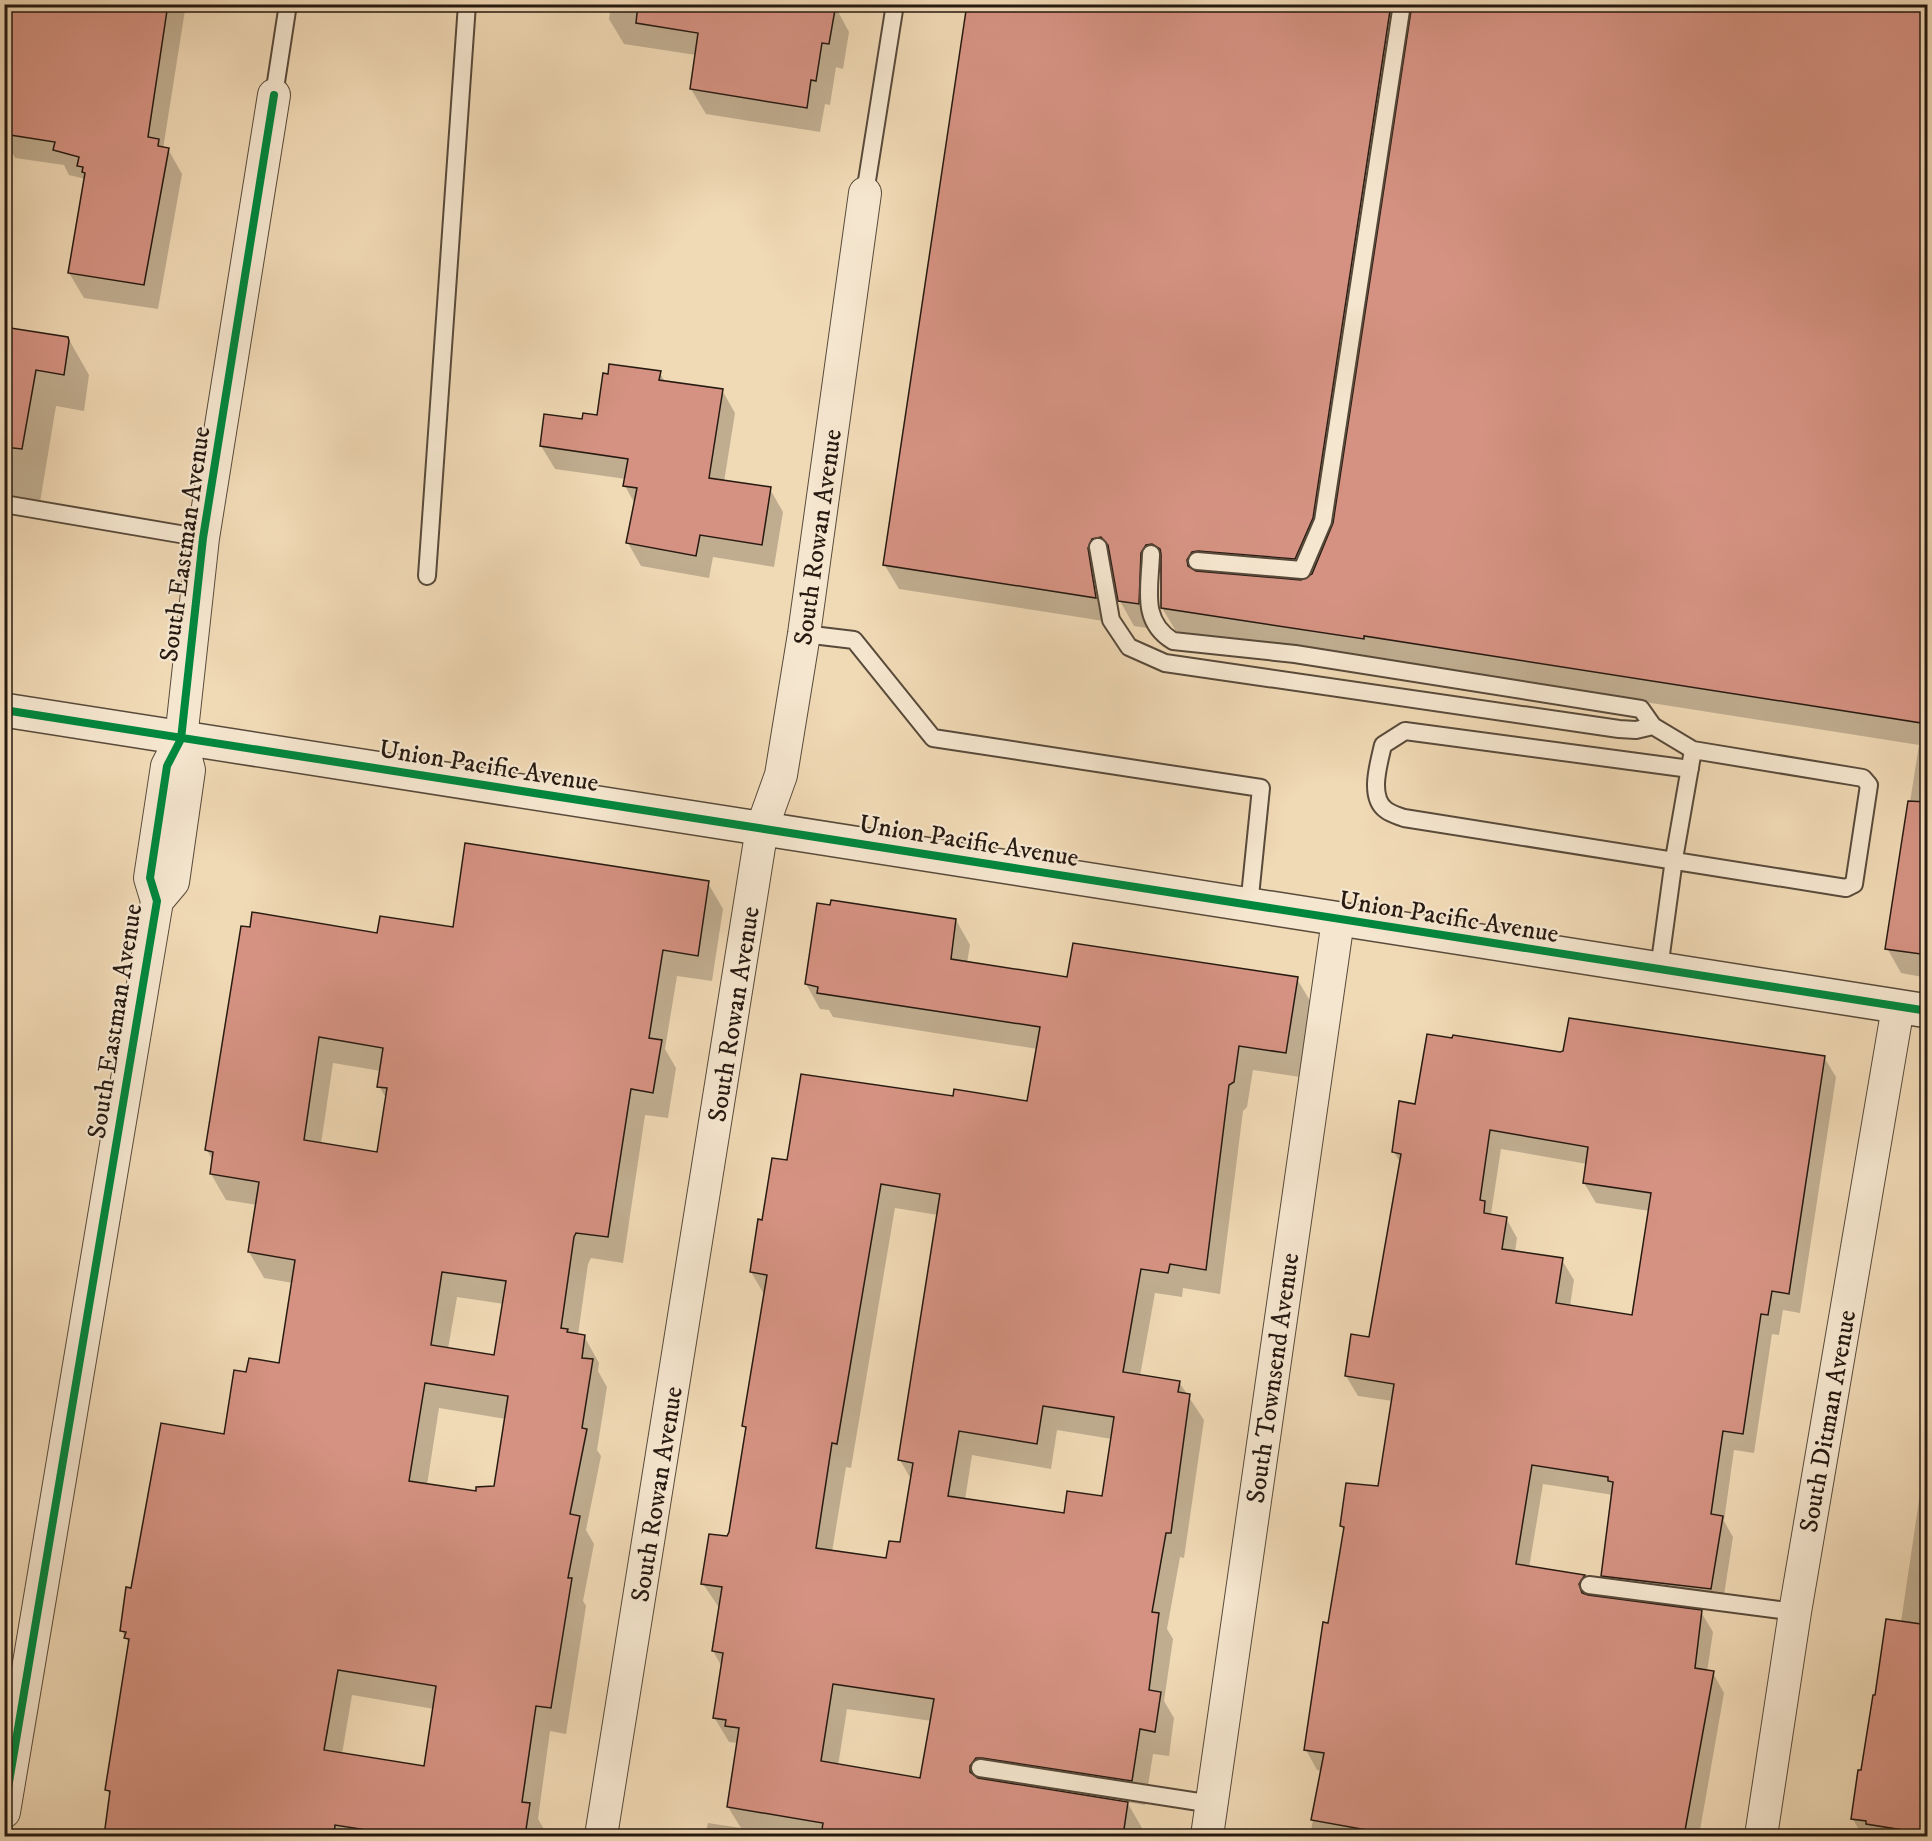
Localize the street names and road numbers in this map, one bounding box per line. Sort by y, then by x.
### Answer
street label: South Eastman Avenue [153,424,218,664]
street label: South Rowan Avenue [787,427,850,647]
street label: Union Pacific Avenue [377,733,601,800]
street label: Union Pacific Avenue [857,808,1081,875]
street label: Union Pacific Avenue [1337,884,1561,951]
street label: South Eastman Avenue [81,901,150,1141]
street label: South Rowan Avenue [701,904,768,1124]
street label: South Townsend Avenue [1240,1251,1307,1506]
street label: South Ditman Avenue [1793,1307,1864,1535]
street label: South Rowan Avenue [624,1384,691,1604]

